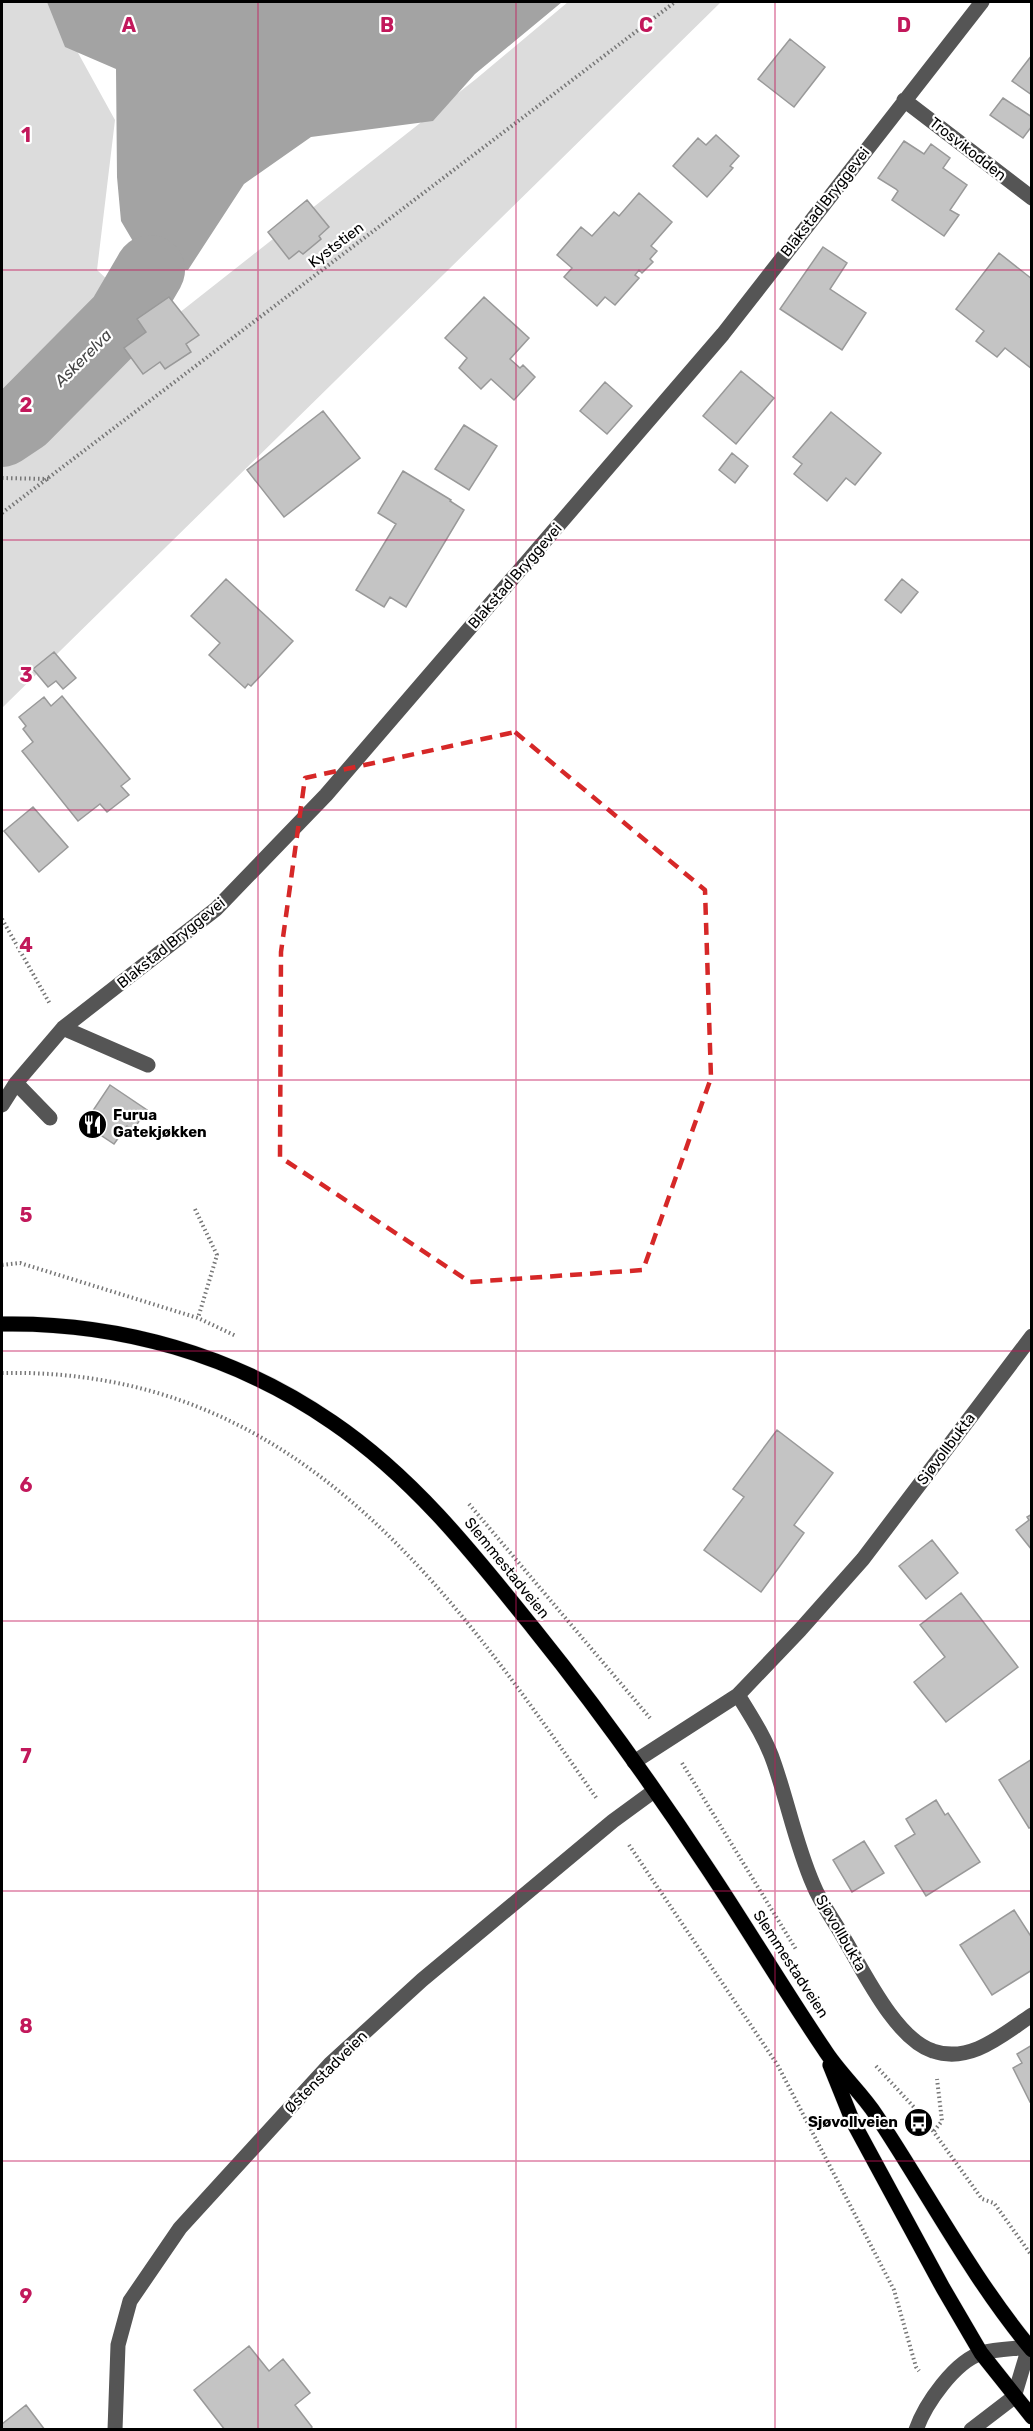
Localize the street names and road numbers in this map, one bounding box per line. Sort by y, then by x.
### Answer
street label: Trosvikodden [926,114,1010,184]
street label: Blakstad Bryggevei [777,144,873,260]
street label: Kyststien [305,218,367,272]
street label: Blakstad Bryggevei [464,520,566,632]
street label: Blakstad Bryggevei [113,894,229,992]
street label: Sjøvollbukta [913,1410,979,1488]
street label: Slemmestadveien [461,1514,553,1622]
street label: Sjøvollbukta [812,1892,870,1974]
street label: Slemmestadveien [749,1907,833,2021]
street label: Østenstadveien [281,2027,371,2117]

